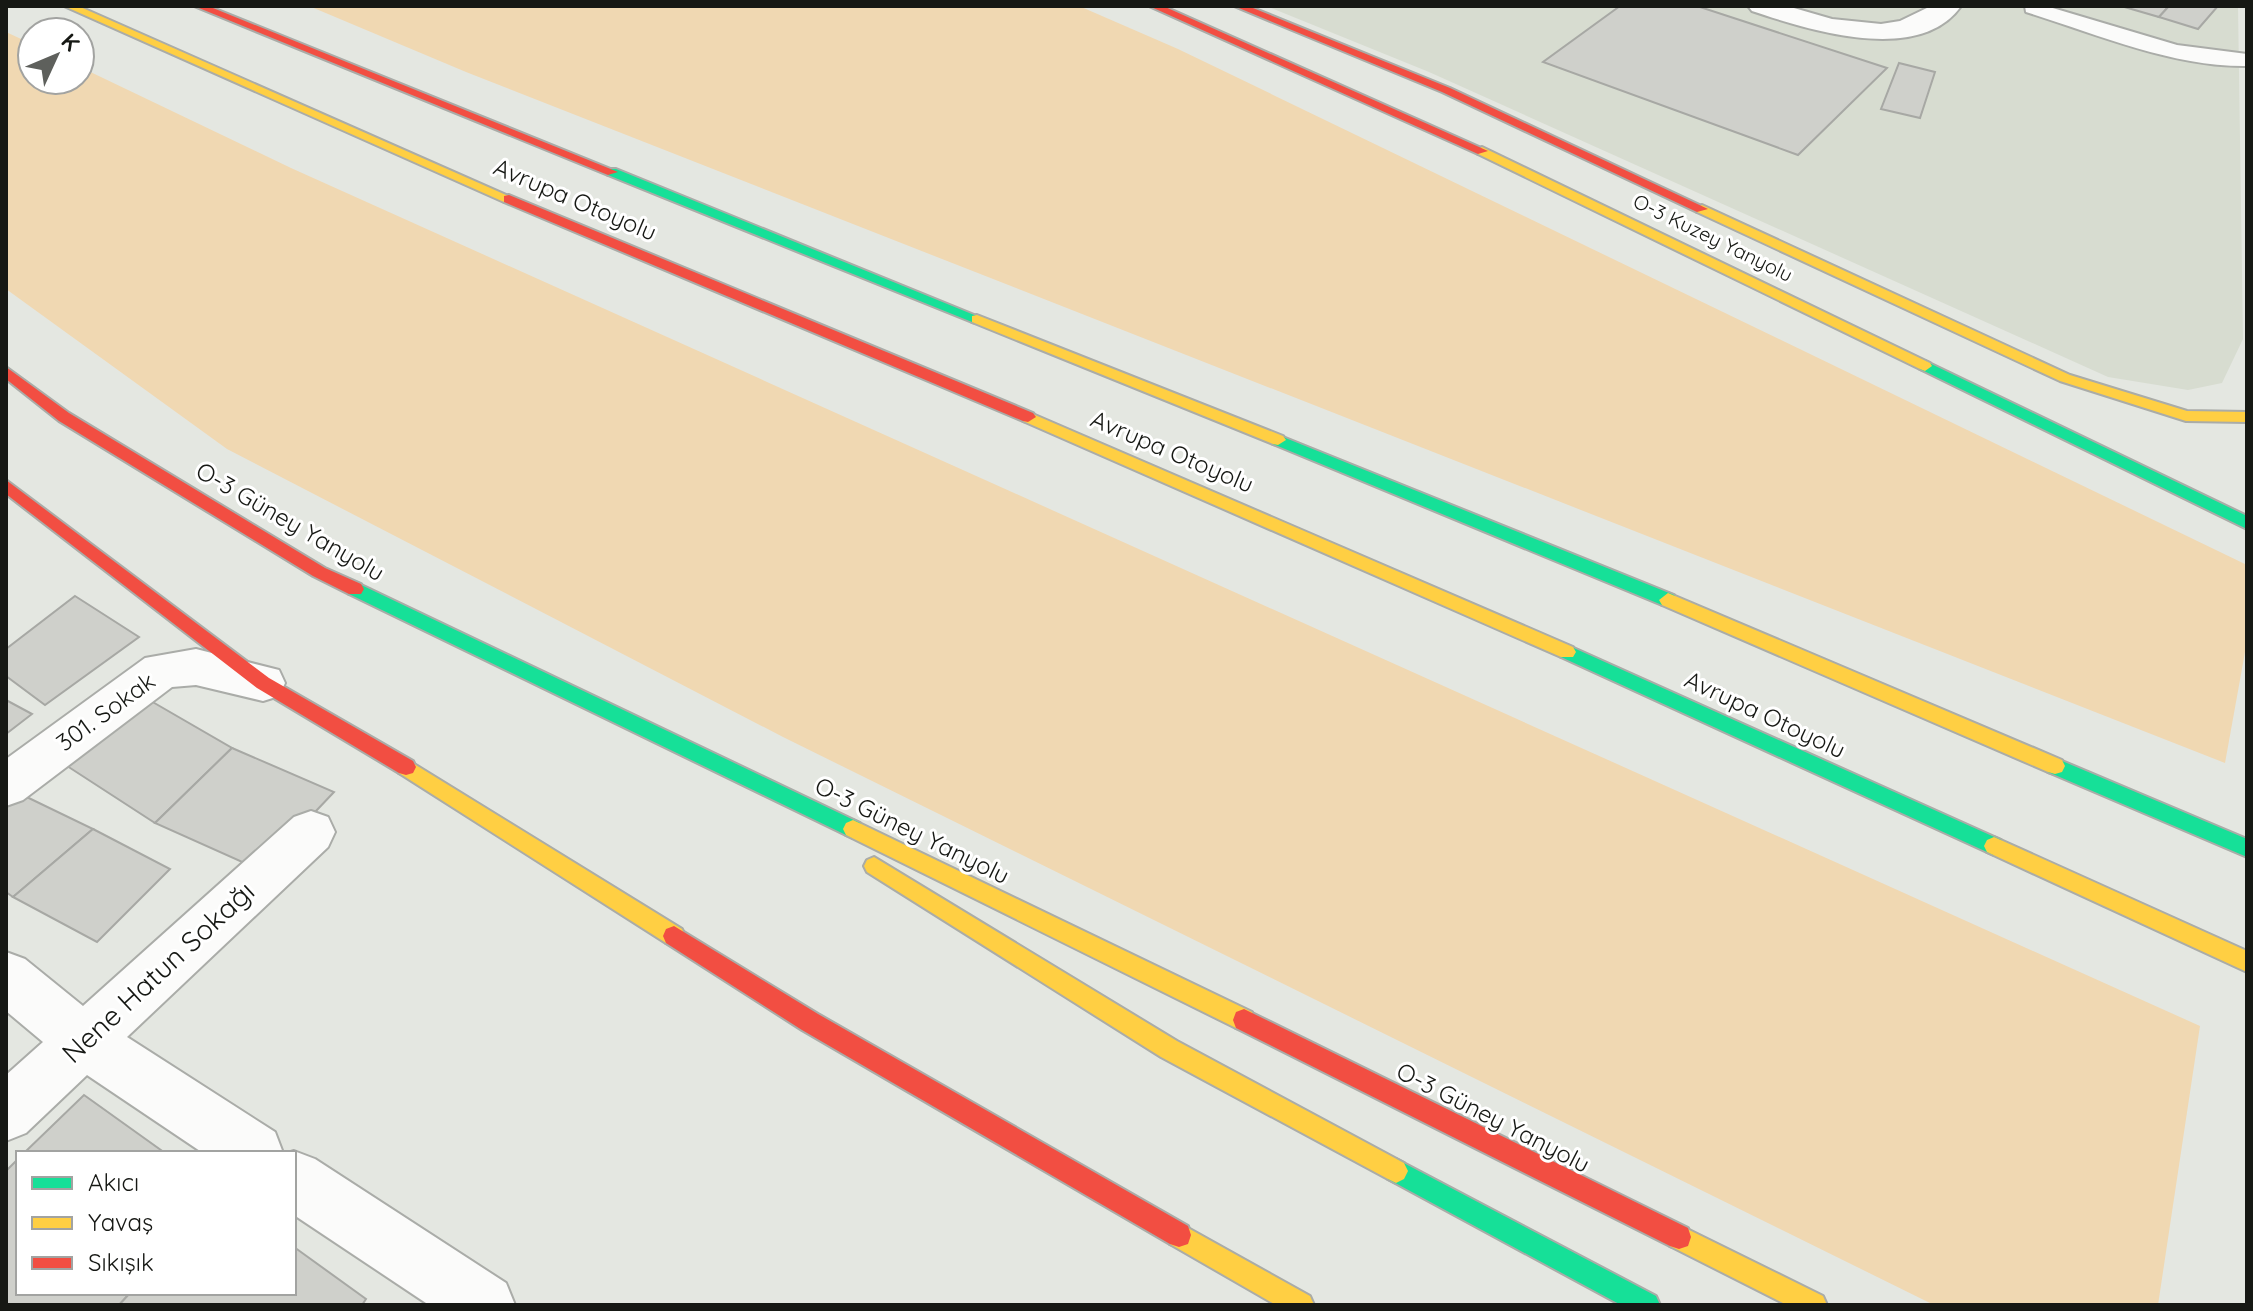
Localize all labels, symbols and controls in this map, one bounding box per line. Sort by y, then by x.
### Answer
north arrow [16,16,96,96]
text: K [55,27,85,57]
street label: Avrupa Otoyolu [489,151,661,247]
street label: O-3 Kuzey Yanyolu [1629,188,1797,287]
street label: Avrupa Otoyolu [1086,403,1258,499]
street label: O-3 Güney Yanyolu [191,455,390,587]
street label: Avrupa Otoyolu [1680,664,1851,764]
street label: 301. Sokak [50,665,161,757]
street label: O-3 Güney Yanyolu [810,770,1015,890]
street label: Nene Hatun Sokağı [54,874,261,1070]
street label: O-3 Güney Yanyolu [1392,1055,1595,1179]
legend [16,1151,296,1295]
text: Akıcı [88,1167,139,1197]
text: Yavaş [88,1207,153,1237]
text: Sıkışık [88,1247,154,1277]

